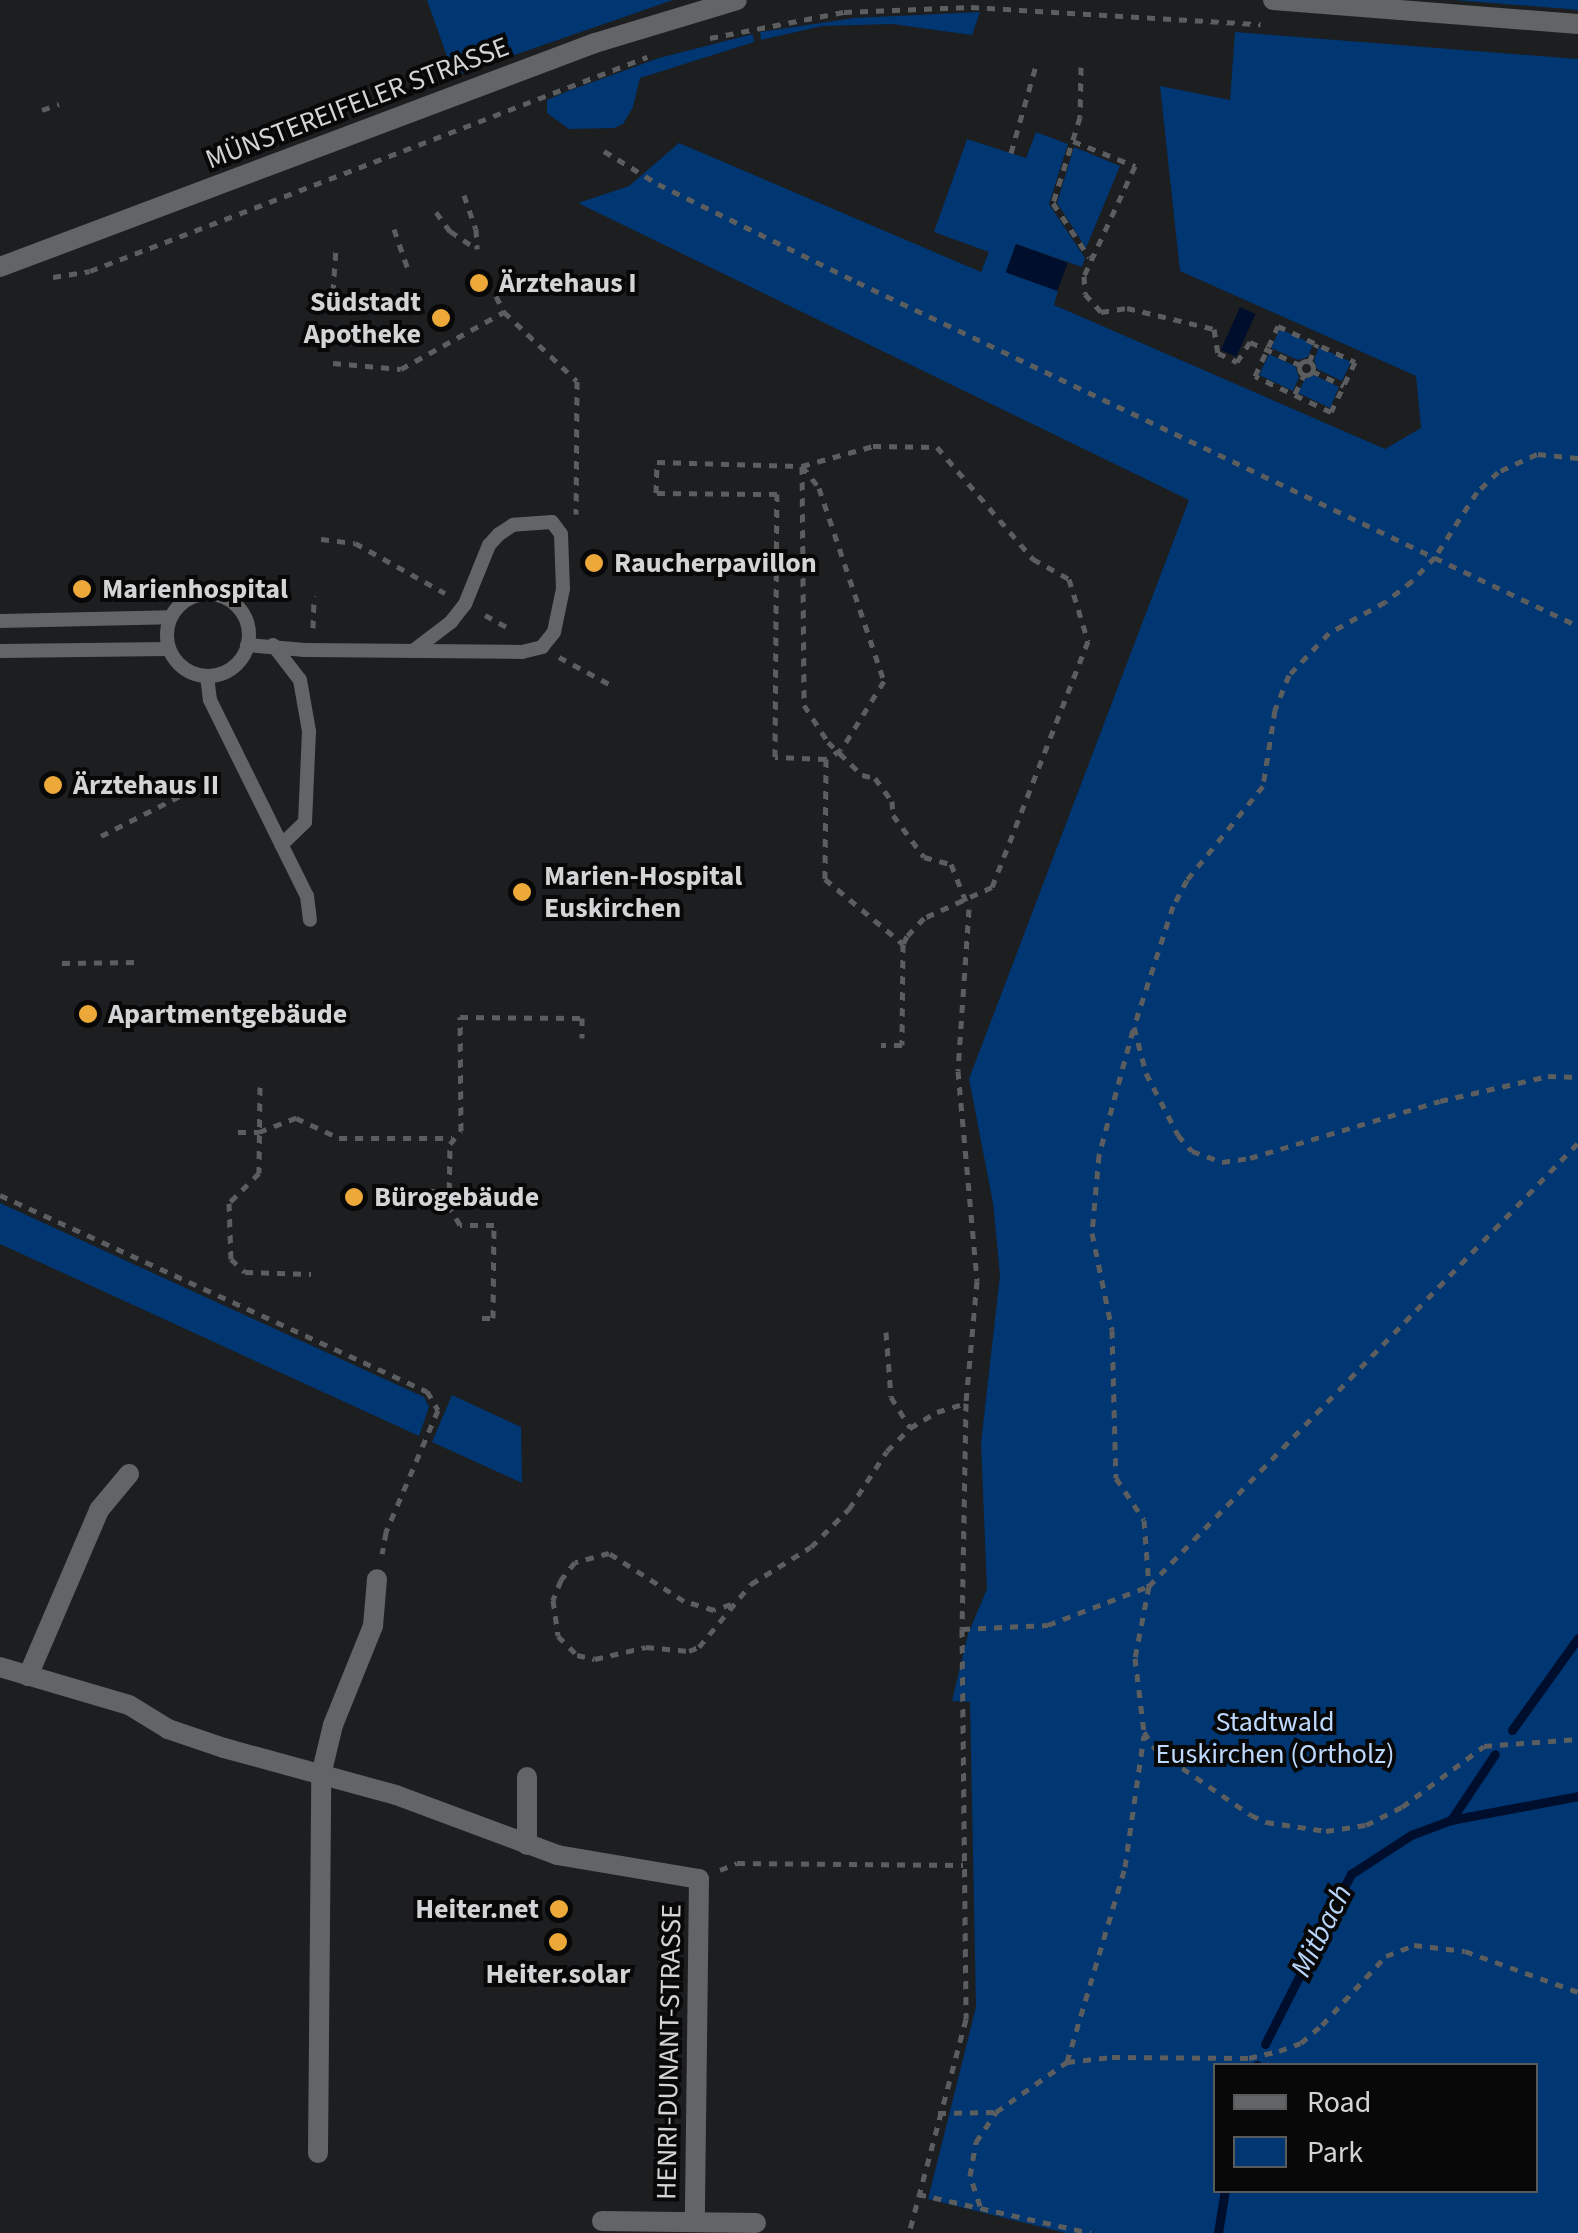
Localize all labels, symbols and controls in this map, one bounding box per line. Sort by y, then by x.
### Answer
street label: MÜNSTEREIFELER STRASSE [201,30,513,176]
place label: Ärztehaus I [499,266,637,300]
marker: Ärztehaus I [468,272,490,294]
place label: Südstadt Apotheke [304,285,421,351]
marker: Südstadt Apotheke [430,307,452,329]
place label: Raucherpavillon [614,546,817,580]
marker: Raucherpavillon [583,552,605,574]
place label: Marienhospital [102,572,288,606]
marker: Marienhospital [71,578,93,600]
place label: Ärztehaus II [73,768,219,802]
marker: Ärztehaus II [42,774,64,796]
place label: Marien-Hospital Euskirchen [544,859,742,925]
marker: Marien-Hospital Euskirchen [509,879,535,905]
place label: Apartmentgebäude [108,997,347,1031]
marker: Apartmentgebäude [77,1003,99,1025]
place label: Bürogebäude [374,1180,539,1214]
marker: Bürogebäude [343,1186,365,1208]
park label: Stadtwald Euskirchen (Ortholz) [1156,1705,1394,1771]
water label: Mitbach [1284,1879,1360,1983]
place label: Heiter.net [415,1892,539,1926]
marker: Heiter.net [548,1898,570,1920]
street label: HENRI-DUNANT-STRASSE [650,1904,688,2200]
marker: Heiter.solar [547,1931,569,1953]
place label: Heiter.solar [486,1957,630,1991]
legend [1213,2063,1538,2193]
text: Road [1307,2081,1371,2124]
text: Park [1307,2131,1363,2174]

